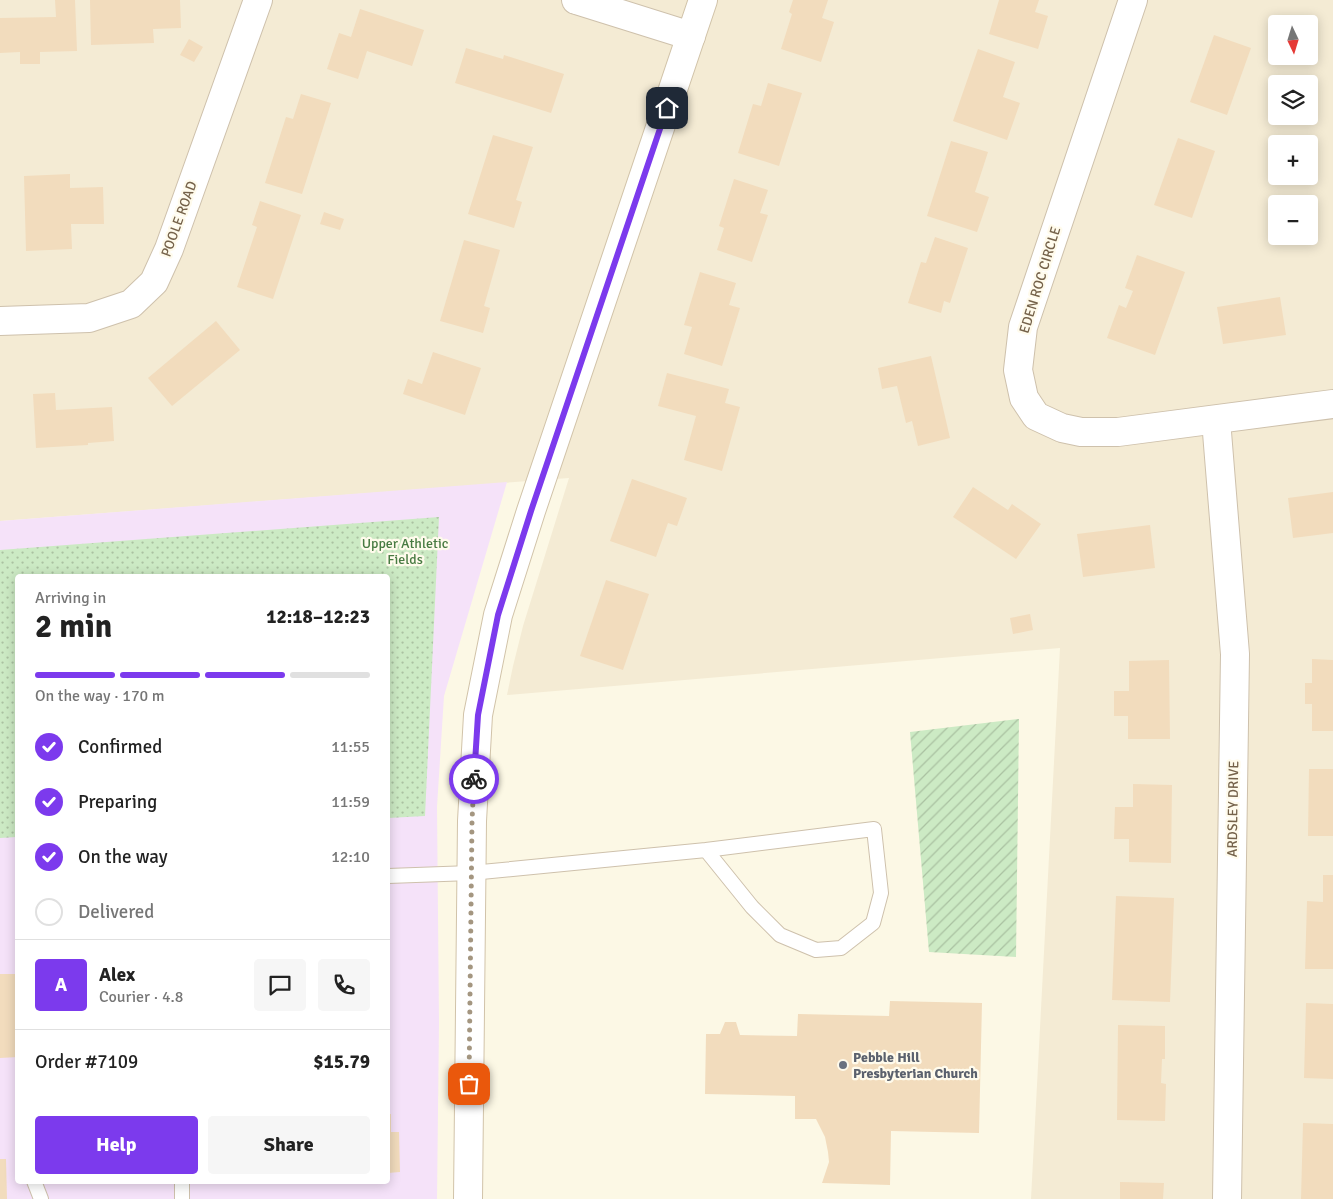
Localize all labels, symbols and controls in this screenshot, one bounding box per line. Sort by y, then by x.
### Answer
north arrow [1268,15,1318,65]
map controls [1268,15,1318,245]
button: layers [1268,75,1318,125]
pin [646,87,688,129]
icon: home [653,94,681,122]
button: + [1268,135,1318,185]
street label: POOLE ROAD [157,179,201,259]
button: − [1268,195,1318,245]
street label: EDEN ROC CIRCLE [1016,224,1064,335]
park label: Upper Athletic Fields [362,535,449,568]
text: Arriving in [35,588,106,608]
text: 12:18–12:23 [266,605,370,629]
text: 2 min [35,607,112,646]
text: On the way · 170 m [35,686,165,706]
icon: check [35,733,63,761]
text: Confirmed [78,735,162,759]
text: 11:55 [331,737,370,757]
courier [449,754,499,804]
street label: ARDSLEY DRIVE [1224,760,1242,857]
icon: bike [460,765,488,793]
icon: check [35,788,63,816]
text: Preparing [78,790,157,814]
text: 11:59 [331,792,370,812]
icon: check [35,843,63,871]
text: On the way [78,845,168,869]
text: 12:10 [331,847,370,867]
text: Delivered [78,900,154,924]
button: chat [254,959,306,1011]
button: phone [318,959,370,1011]
text: Alex [99,963,135,987]
text: A [55,973,67,997]
text: Courier · 4.8 [99,987,183,1007]
place label: Pebble Hill Presbyterian Church [853,1049,978,1082]
text: Order #7109 [35,1050,138,1074]
text: $15.79 [313,1050,370,1074]
marker: Pebble Hill Presbyterian Church [837,1059,849,1071]
pin [448,1063,490,1105]
icon: bag [455,1070,483,1098]
button: Help [35,1116,198,1174]
button: Share [208,1116,370,1174]

